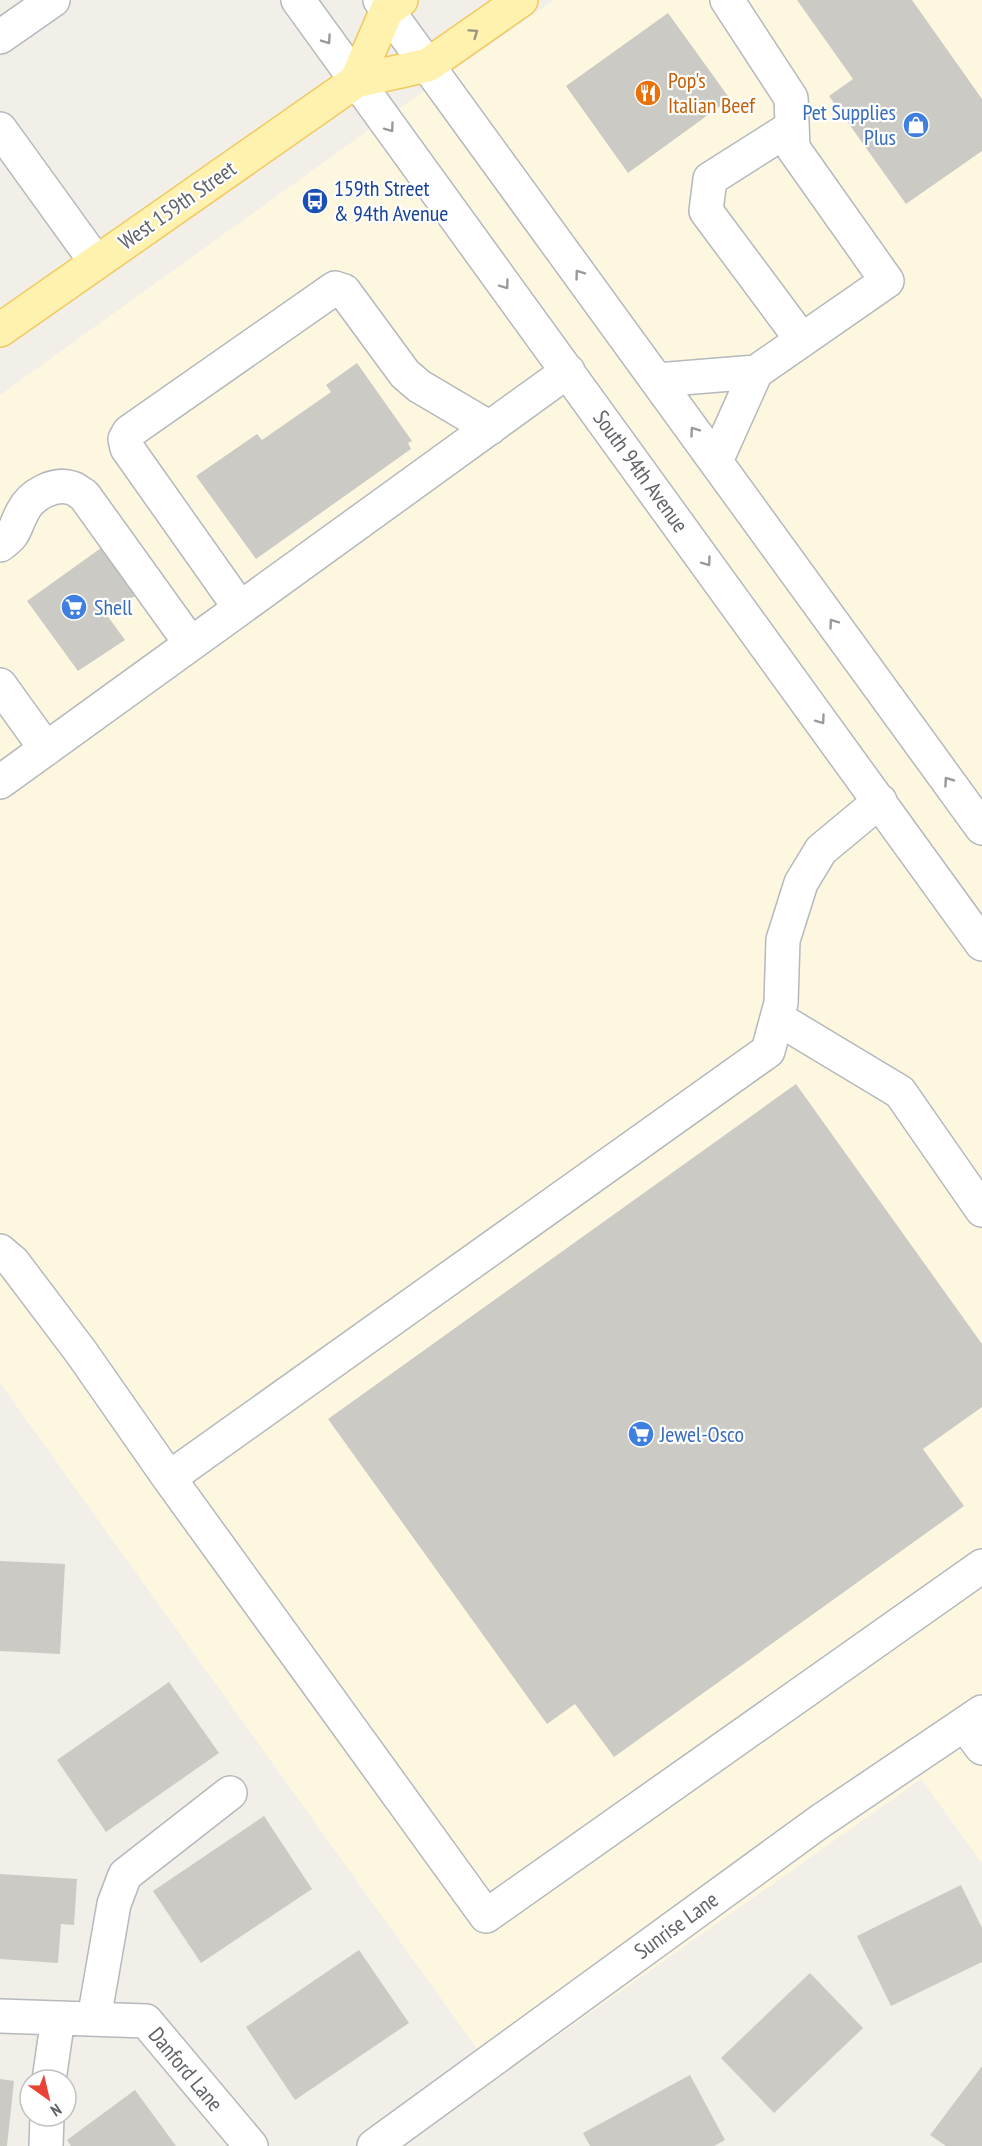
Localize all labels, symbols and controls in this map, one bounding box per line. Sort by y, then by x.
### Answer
one-way arrow [468,29,479,40]
one-way arrow [320,34,331,45]
place label: Pop's Italian Beef [668,66,756,119]
restaurant icon: Pop's Italian Beef [633,78,663,108]
place label: Pet Supplies Plus [802,98,896,151]
shop icon: Pet Supplies Plus [901,110,931,140]
one-way arrow [383,122,394,133]
street label: West 159th Street [113,154,241,256]
place label: 159th Street & 94th Avenue [334,174,448,227]
bus stop icon: 159th Street & 94th Avenue [300,186,330,216]
one-way arrow [575,269,586,280]
one-way arrow [498,279,509,290]
street label: South 94th Avenue [587,404,695,538]
one-way arrow [690,427,701,438]
one-way arrow [700,555,711,566]
supermarket icon: Shell [59,592,89,622]
place label: Shell [94,593,133,621]
one-way arrow [830,618,841,629]
one-way arrow [814,713,825,724]
one-way arrow [944,776,955,787]
supermarket icon: Jewel-Osco [626,1419,656,1449]
place label: Jewel-Osco [659,1420,744,1448]
street label: Sunrise Lane [629,1885,723,1965]
street label: Danford Lane [143,2021,229,2117]
north arrow [18,2068,78,2128]
text: N [47,2100,66,2121]

